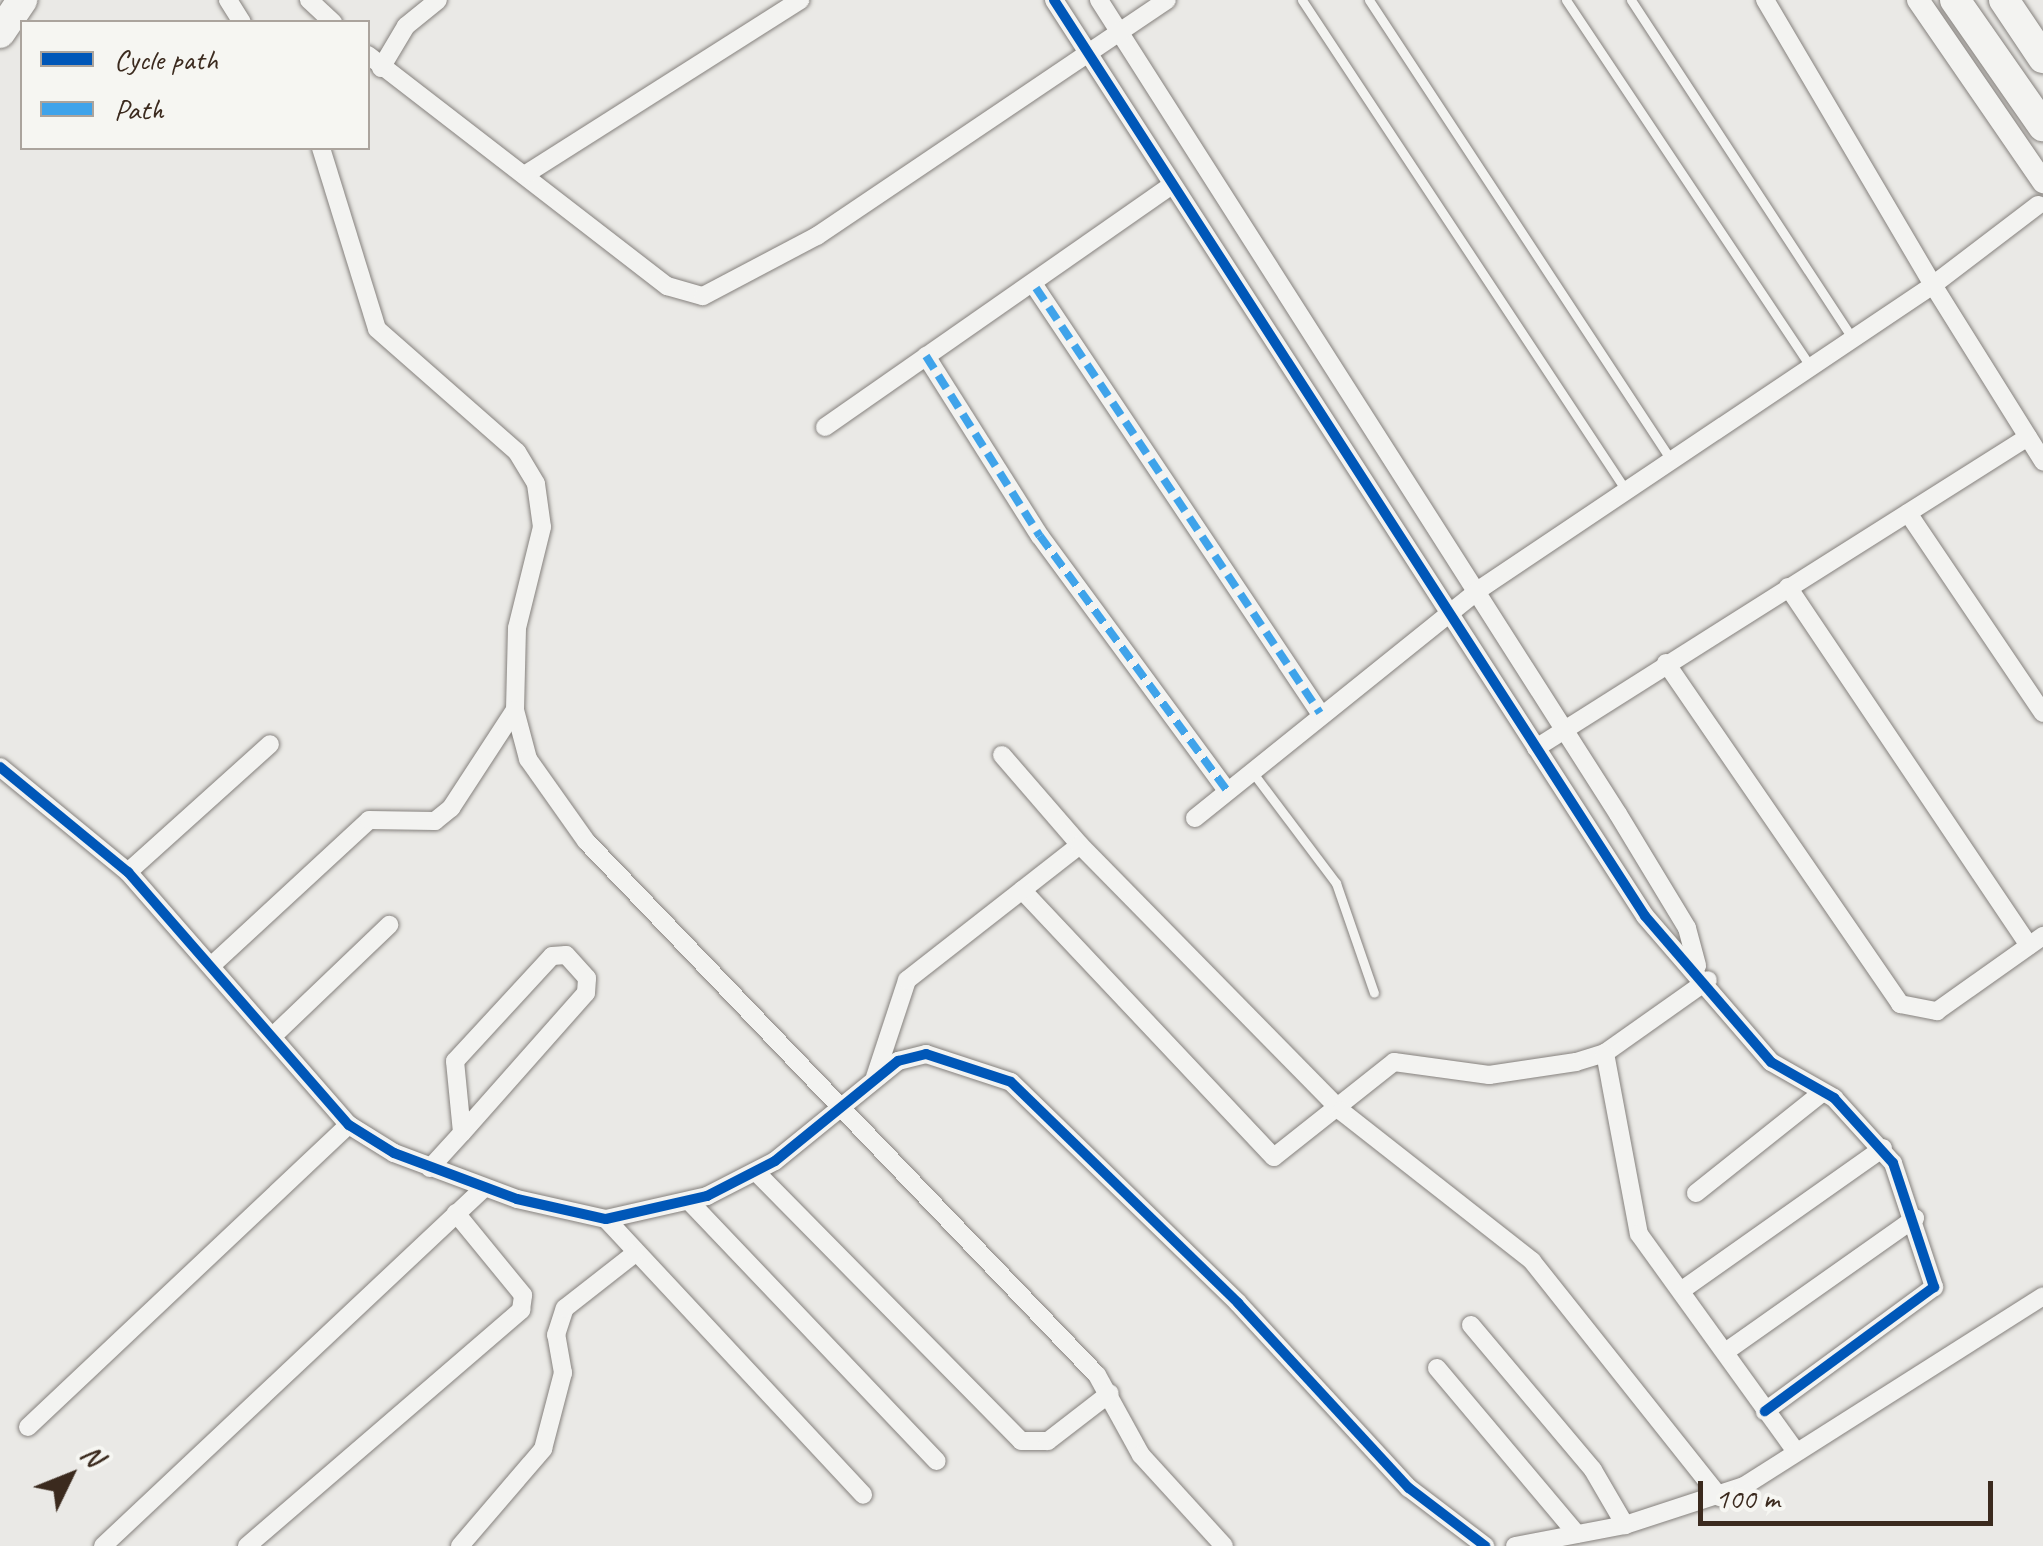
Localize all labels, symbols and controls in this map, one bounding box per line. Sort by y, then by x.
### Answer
legend [20,20,370,150]
text: Cycle path [114,40,218,78]
text: Path [114,90,163,128]
north arrow [20,1426,120,1526]
text: N [74,1437,111,1473]
scale bar [1703,1461,1998,1523]
text: 100 m [1715,1479,1780,1517]

